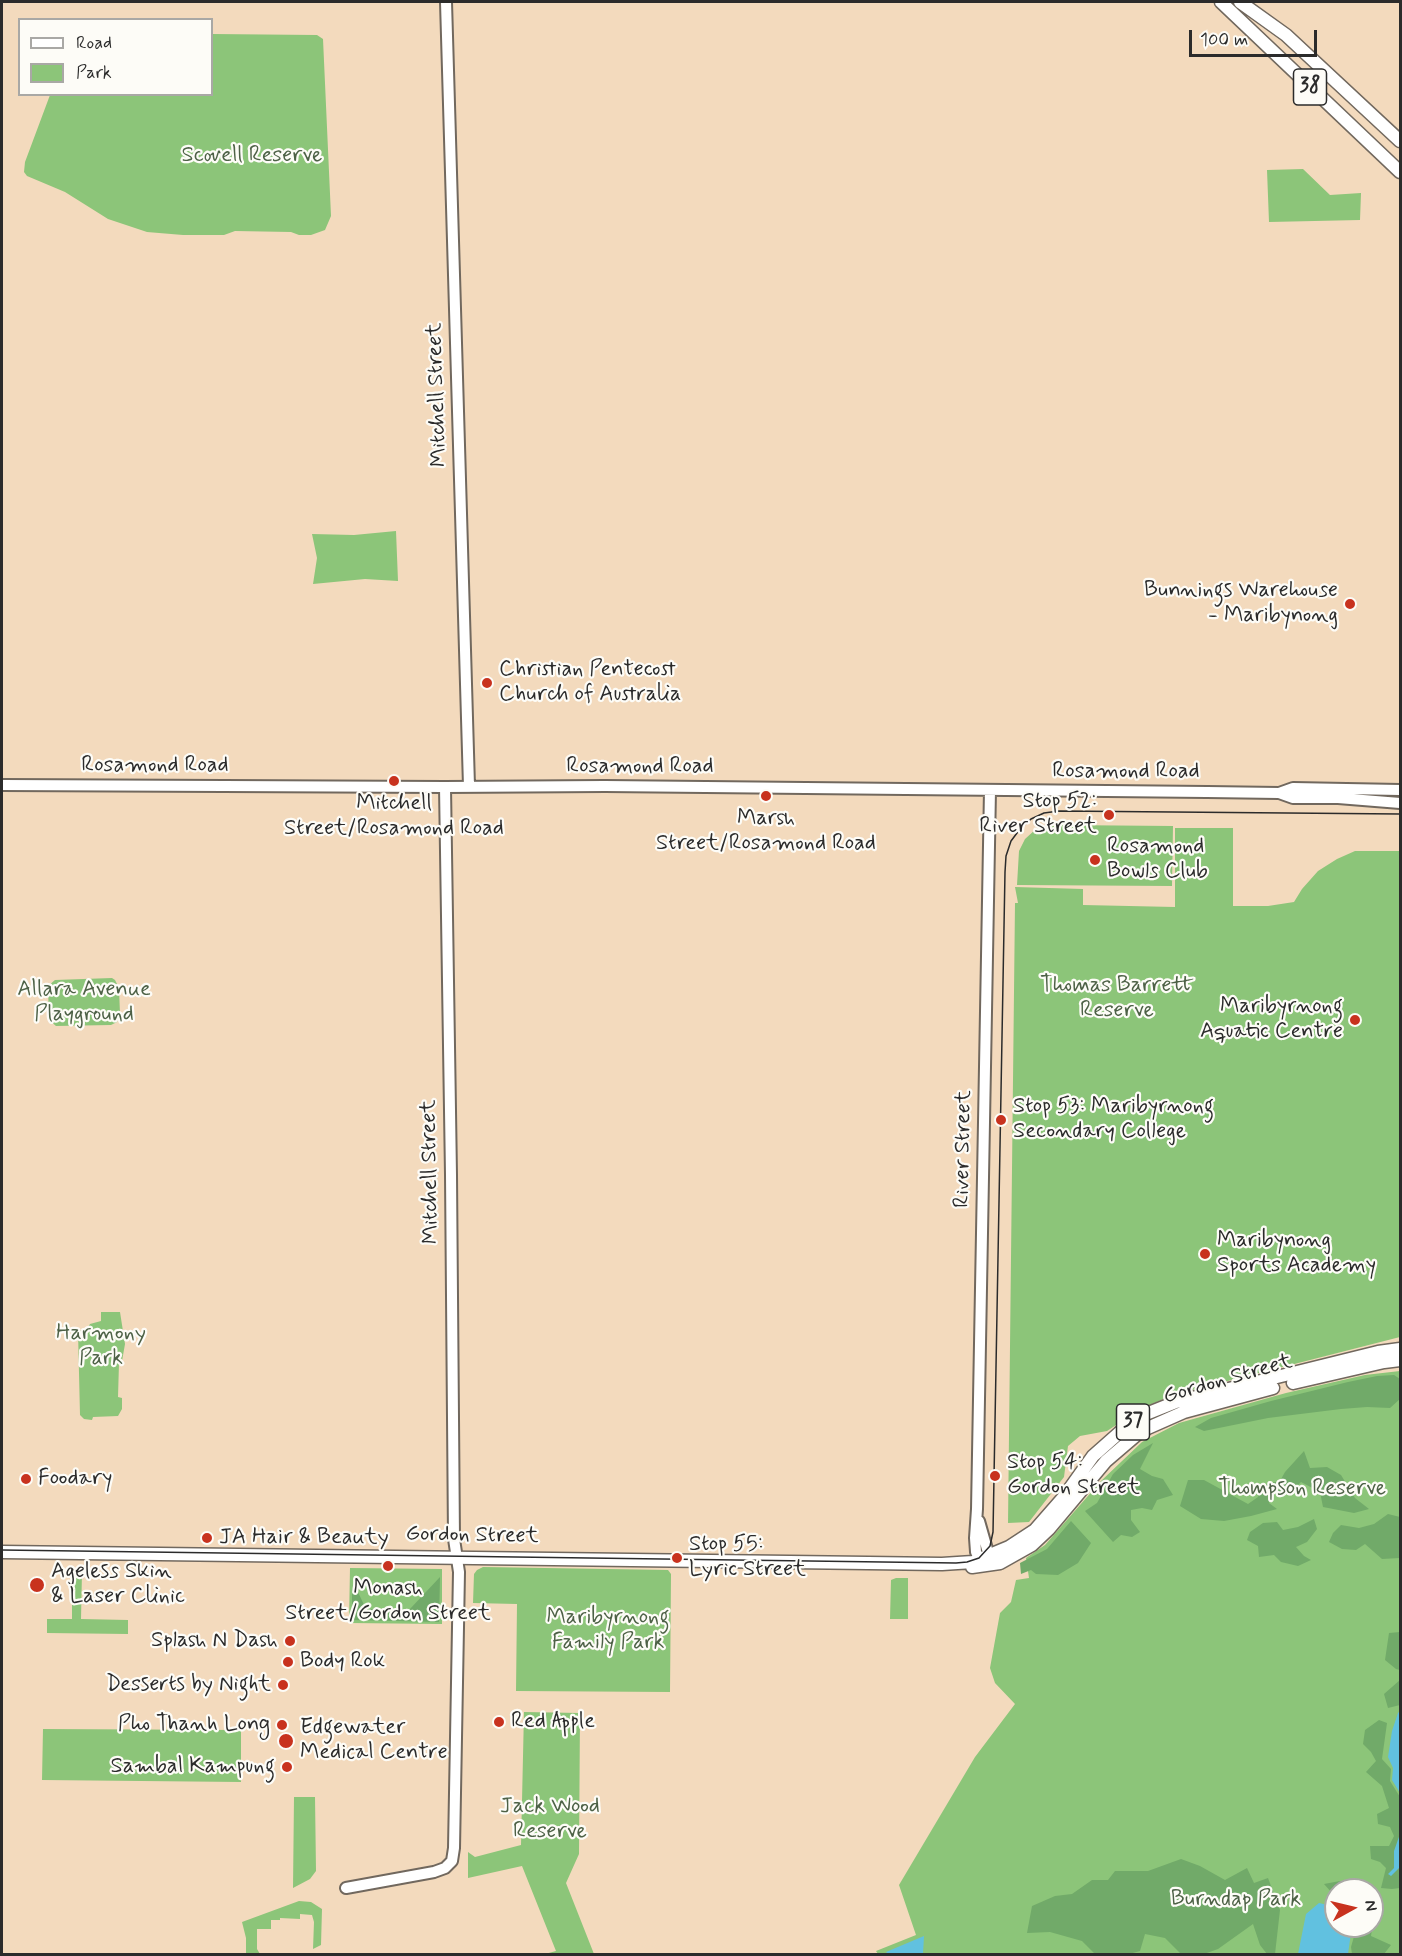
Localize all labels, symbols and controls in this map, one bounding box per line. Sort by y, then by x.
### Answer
legend [18,18,213,96]
scale bar [1192,18,1320,56]
text: 100 m [1200,28,1248,52]
text: Road [76,31,112,55]
text: Park [76,61,112,85]
road number: 38 [1294,69,1326,105]
park label: Scovell Reserve [182,143,322,169]
street label: Mitchell Street [422,322,454,468]
place label: Bunnings Warehouse - Maribynong [1144,578,1338,630]
marker: Bunnings Warehouse - Maribynong [1343,597,1357,611]
place label: Christian Pentecost Church of Australia [499,657,681,708]
marker: Christian Pentecost Church of Australia [480,676,494,690]
street label: Rosamond Road [81,753,229,779]
street label: Rosamond Road [566,754,714,780]
street label: Rosamond Road [1052,759,1200,785]
marker: Mitchell Street/Rosamond Road [387,774,401,788]
marker: Marsh Street/Rosamond Road [759,789,773,803]
place label: Stop 52: River Street [979,789,1097,840]
place label: Mitchell Street/Rosamond Road [284,791,504,842]
place label: Marsh Street/Rosamond Road [656,806,876,858]
marker: Stop 52: River Street [1102,808,1116,822]
place label: Rosamond Bowls Club [1107,834,1208,885]
marker: Rosamond Bowls Club [1088,853,1102,867]
park label: Thomas Barrett Reserve [1040,973,1194,1024]
park label: Allara Avenue Playground [17,977,151,1028]
place label: Maribyrnong Aquatic Centre [1200,994,1343,1046]
marker: Maribyrnong Aquatic Centre [1348,1013,1362,1027]
street label: River Street [950,1090,978,1208]
place label: Stop 53: Maribyrnong Secondary College [1013,1094,1214,1146]
street label: Mitchell Street [417,1099,445,1245]
marker: Stop 53: Maribyrnong Secondary College [994,1113,1008,1127]
place label: Maribynong Sports Academy [1217,1228,1376,1280]
marker: Maribynong Sports Academy [1198,1247,1212,1261]
park label: Harmony Park [56,1321,146,1372]
street label: Gordon Street [1160,1349,1296,1411]
road number: 37 [1116,1404,1150,1440]
place label: Stop 54: Gordon Street [1007,1450,1140,1502]
place label: Foodary [38,1466,112,1492]
marker: Stop 54: Gordon Street [988,1469,1002,1483]
marker: Foodary [19,1472,33,1486]
park label: Thompson Reserve [1218,1476,1386,1502]
street label: Gordon Street [405,1522,539,1550]
place label: JA Hair & Beauty [219,1525,389,1551]
marker: JA Hair & Beauty [200,1531,214,1545]
place label: Stop 55: Lyric Street [689,1532,806,1584]
marker: Stop 55: Lyric Street [670,1551,684,1565]
place label: Ageless Skin & Laser Clinic [51,1559,185,1610]
marker: Monash Street/Gordon Street [381,1559,395,1573]
marker: Ageless Skin & Laser Clinic [28,1576,46,1594]
place label: Monash Street/Gordon Street [285,1576,491,1628]
park label: Maribyrnong Family Park [547,1605,669,1657]
place label: Splash N Dash [151,1628,278,1654]
marker: Splash N Dash [283,1634,297,1648]
place label: Body Rok [300,1649,385,1675]
marker: Body Rok [281,1655,295,1669]
place label: Desserts by Night [106,1672,271,1698]
marker: Desserts by Night [276,1678,290,1692]
place label: Red Apple [511,1709,595,1735]
place label: Pho Thanh Long [118,1712,270,1738]
place label: Edgewater Medical Centre [300,1715,448,1766]
marker: Red Apple [492,1715,506,1729]
marker: Pho Thanh Long [275,1718,289,1732]
marker: Edgewater Medical Centre [277,1732,295,1750]
place label: Sambal Kampung [111,1754,275,1780]
marker: Sambal Kampung [280,1760,294,1774]
park label: Jack Wood Reserve [500,1794,600,1846]
north arrow [1324,1878,1384,1938]
park label: Burndap Park [1171,1887,1301,1913]
text: N [1359,1899,1381,1912]

